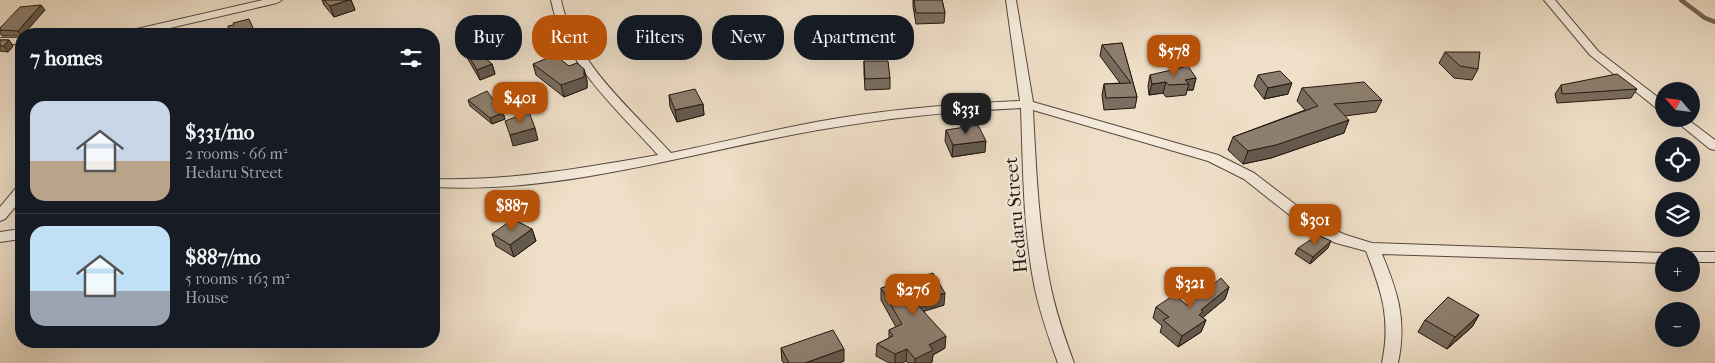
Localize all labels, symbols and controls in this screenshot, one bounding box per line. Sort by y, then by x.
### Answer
chip: Buy [455,15,522,60]
chip: Rent [532,15,607,60]
chip: Filters [617,15,702,60]
chip: New [712,15,784,60]
chip: Apartment [794,15,914,60]
pin: $578 [1144,34,1204,77]
text: $578 [1158,41,1190,60]
icon: filters [397,44,425,72]
text: 7 homes [30,46,102,70]
pin: $401 [490,82,550,124]
north arrow [1655,82,1700,128]
map controls [1655,82,1700,347]
text: $401 [504,88,536,107]
pin: $331 [936,92,996,135]
text: $331 [952,99,980,118]
text: $331/mo [185,120,254,144]
icon: home [70,121,130,181]
button: locate [1655,137,1700,182]
text: 2 rooms · 66 m² [185,144,287,163]
street label: Hedaru Street [1000,156,1032,274]
text: Hedaru Street [185,163,283,182]
pin: $887 [482,190,542,232]
button: layers [1655,192,1700,237]
text: $887 [496,196,528,215]
pin: $301 [1285,204,1345,246]
text: $301 [1300,210,1330,229]
text: $887/mo [185,245,261,269]
icon: home [70,246,130,306]
button: + [1655,247,1700,292]
pin: $321 [1160,266,1220,309]
text: 5 rooms · 163 m² [185,269,290,288]
text: $321 [1175,273,1205,292]
pin: $276 [883,274,943,316]
text: $276 [896,280,930,299]
text: House [185,288,228,307]
button: − [1655,302,1700,347]

